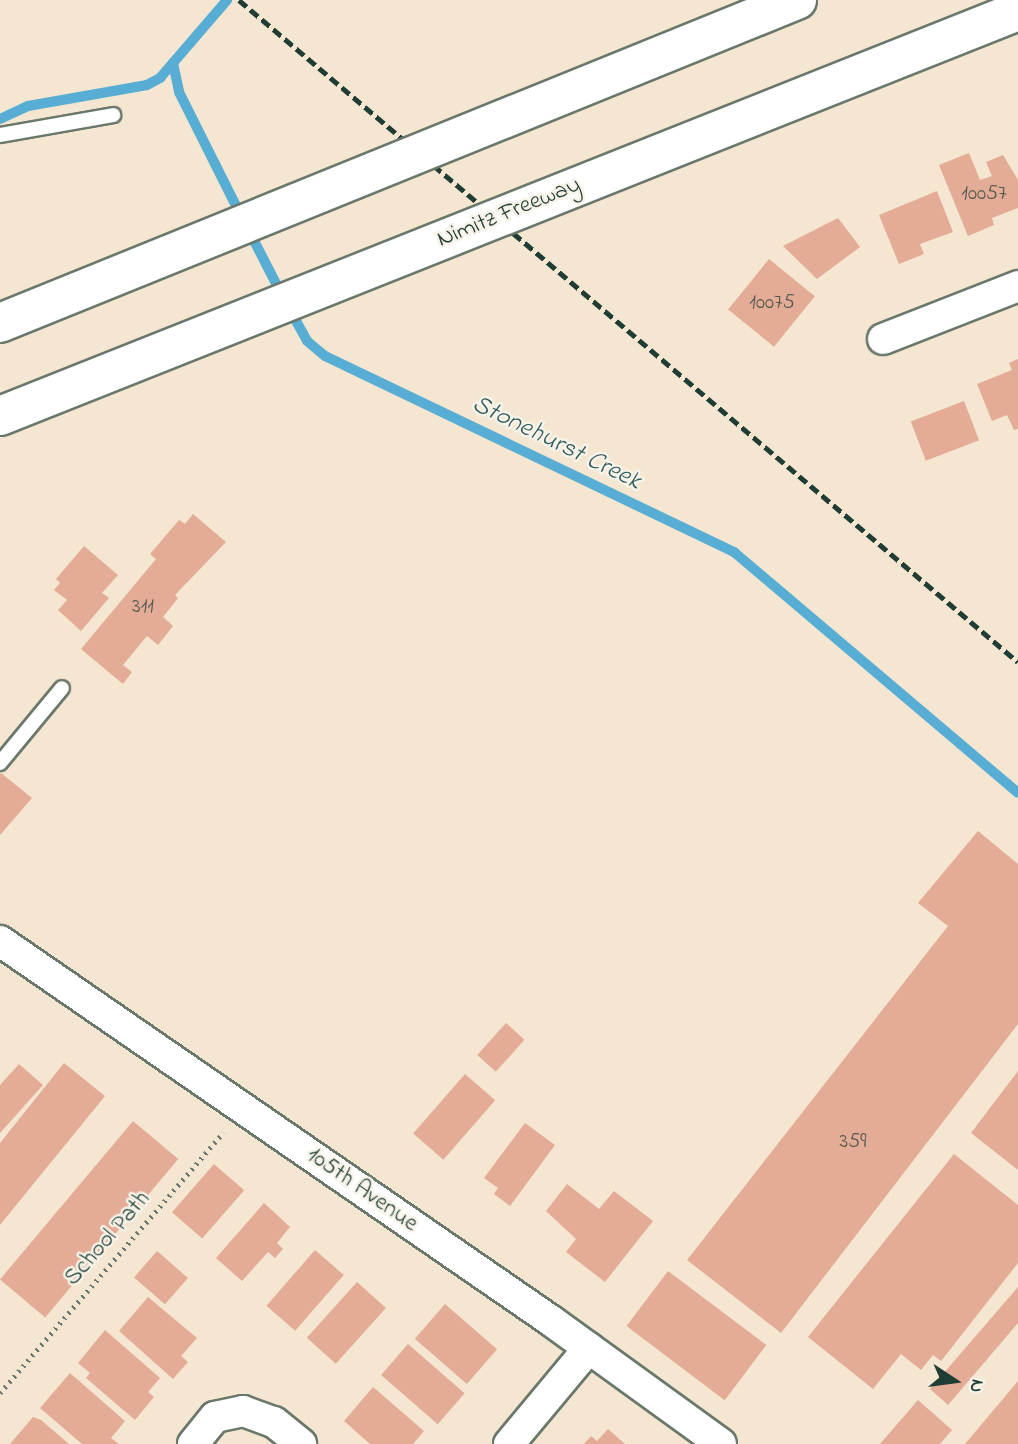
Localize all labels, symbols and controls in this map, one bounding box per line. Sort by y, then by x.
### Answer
street label: Nimitz Freeway [433,171,585,255]
house number: 10057 [961,181,1007,207]
house number: 10075 [749,290,795,316]
water label: Stonehurst Creek [466,390,646,498]
house number: 311 [132,594,154,620]
house number: 359 [839,1129,867,1155]
street label: 105th Avenue [301,1141,423,1239]
street label: School Path [59,1186,157,1292]
north arrow [920,1346,990,1416]
text: N [961,1377,991,1395]

